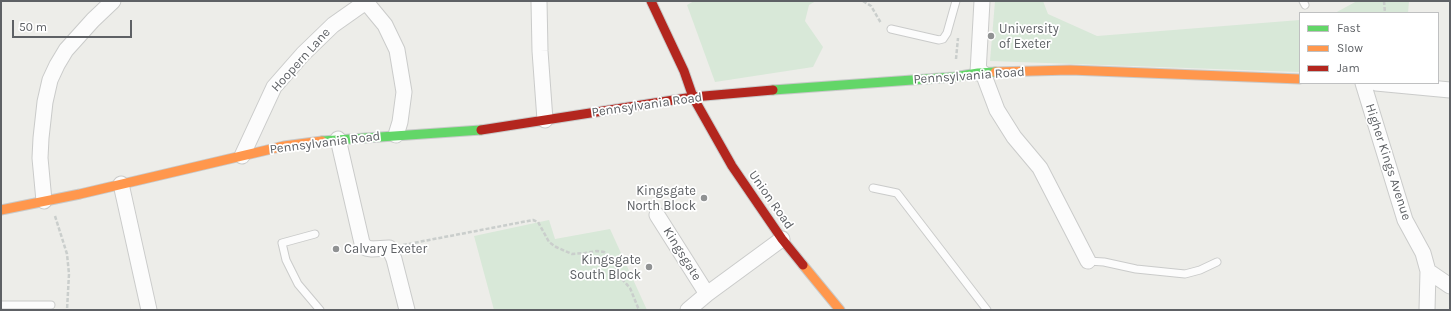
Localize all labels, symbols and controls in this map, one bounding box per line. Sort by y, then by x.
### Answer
scale bar [14,12,134,38]
legend [1299,12,1439,84]
text: 50 m [19,20,47,34]
place label: University of Exeter [999,21,1059,52]
text: Fast [1337,21,1360,35]
street label: Hoopern Lane [268,25,334,95]
marker: University of Exeter [986,31,996,41]
text: Slow [1337,41,1363,55]
text: Jam [1337,61,1360,75]
street label: Pennsylvania Road [913,64,1025,88]
street label: Pennsylvania Road [591,90,703,120]
street label: Higher Kings Avenue [1362,102,1414,222]
street label: Pennsylvania Road [269,128,381,158]
street label: Union Road [745,168,797,232]
place label: Kingsgate North Block [627,183,696,214]
marker: Kingsgate North Block [699,193,709,203]
street label: Kingsgate [660,224,704,284]
place label: Calvary Exeter [344,241,427,257]
marker: Calvary Exeter [331,244,341,254]
place label: Kingsgate South Block [569,252,641,283]
marker: Kingsgate South Block [644,262,654,272]

